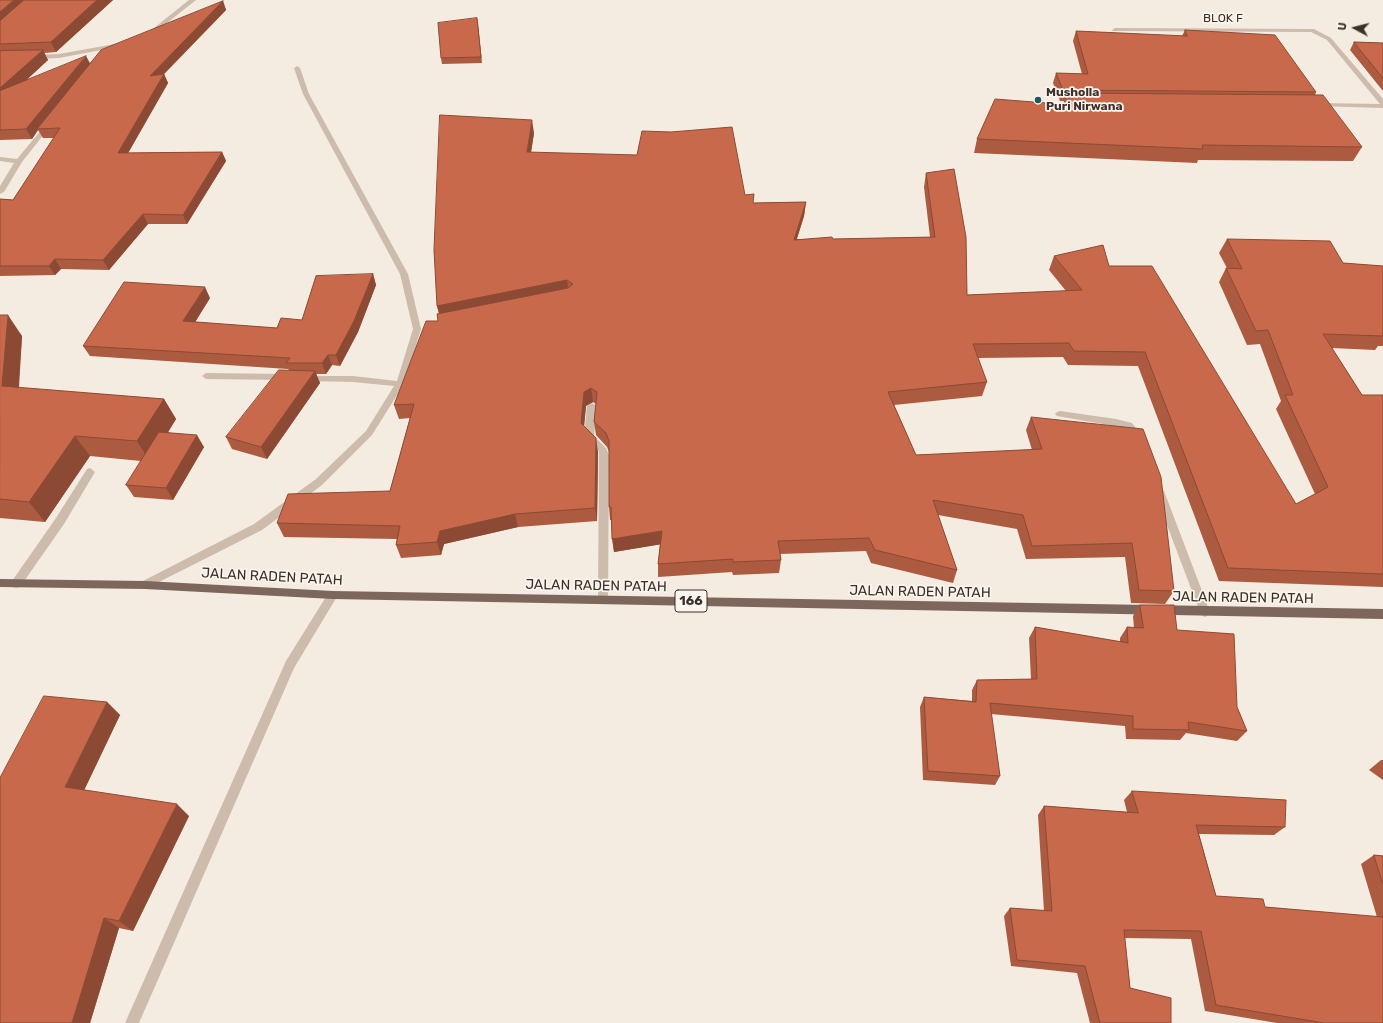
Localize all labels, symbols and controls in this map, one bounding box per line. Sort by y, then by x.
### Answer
north arrow [1335,8,1375,48]
street label: BLOK F [1203,12,1243,26]
text: U [1336,22,1350,31]
place label: Musholla Puri Nirwana [1046,86,1122,114]
marker: Musholla Puri Nirwana [1033,95,1043,105]
street label: JALAN RADEN PATAH [201,565,343,589]
street label: JALAN RADEN PATAH [525,576,667,596]
street label: JALAN RADEN PATAH [849,582,991,602]
street label: JALAN RADEN PATAH [1172,588,1314,608]
road number: 166 [675,590,707,612]

